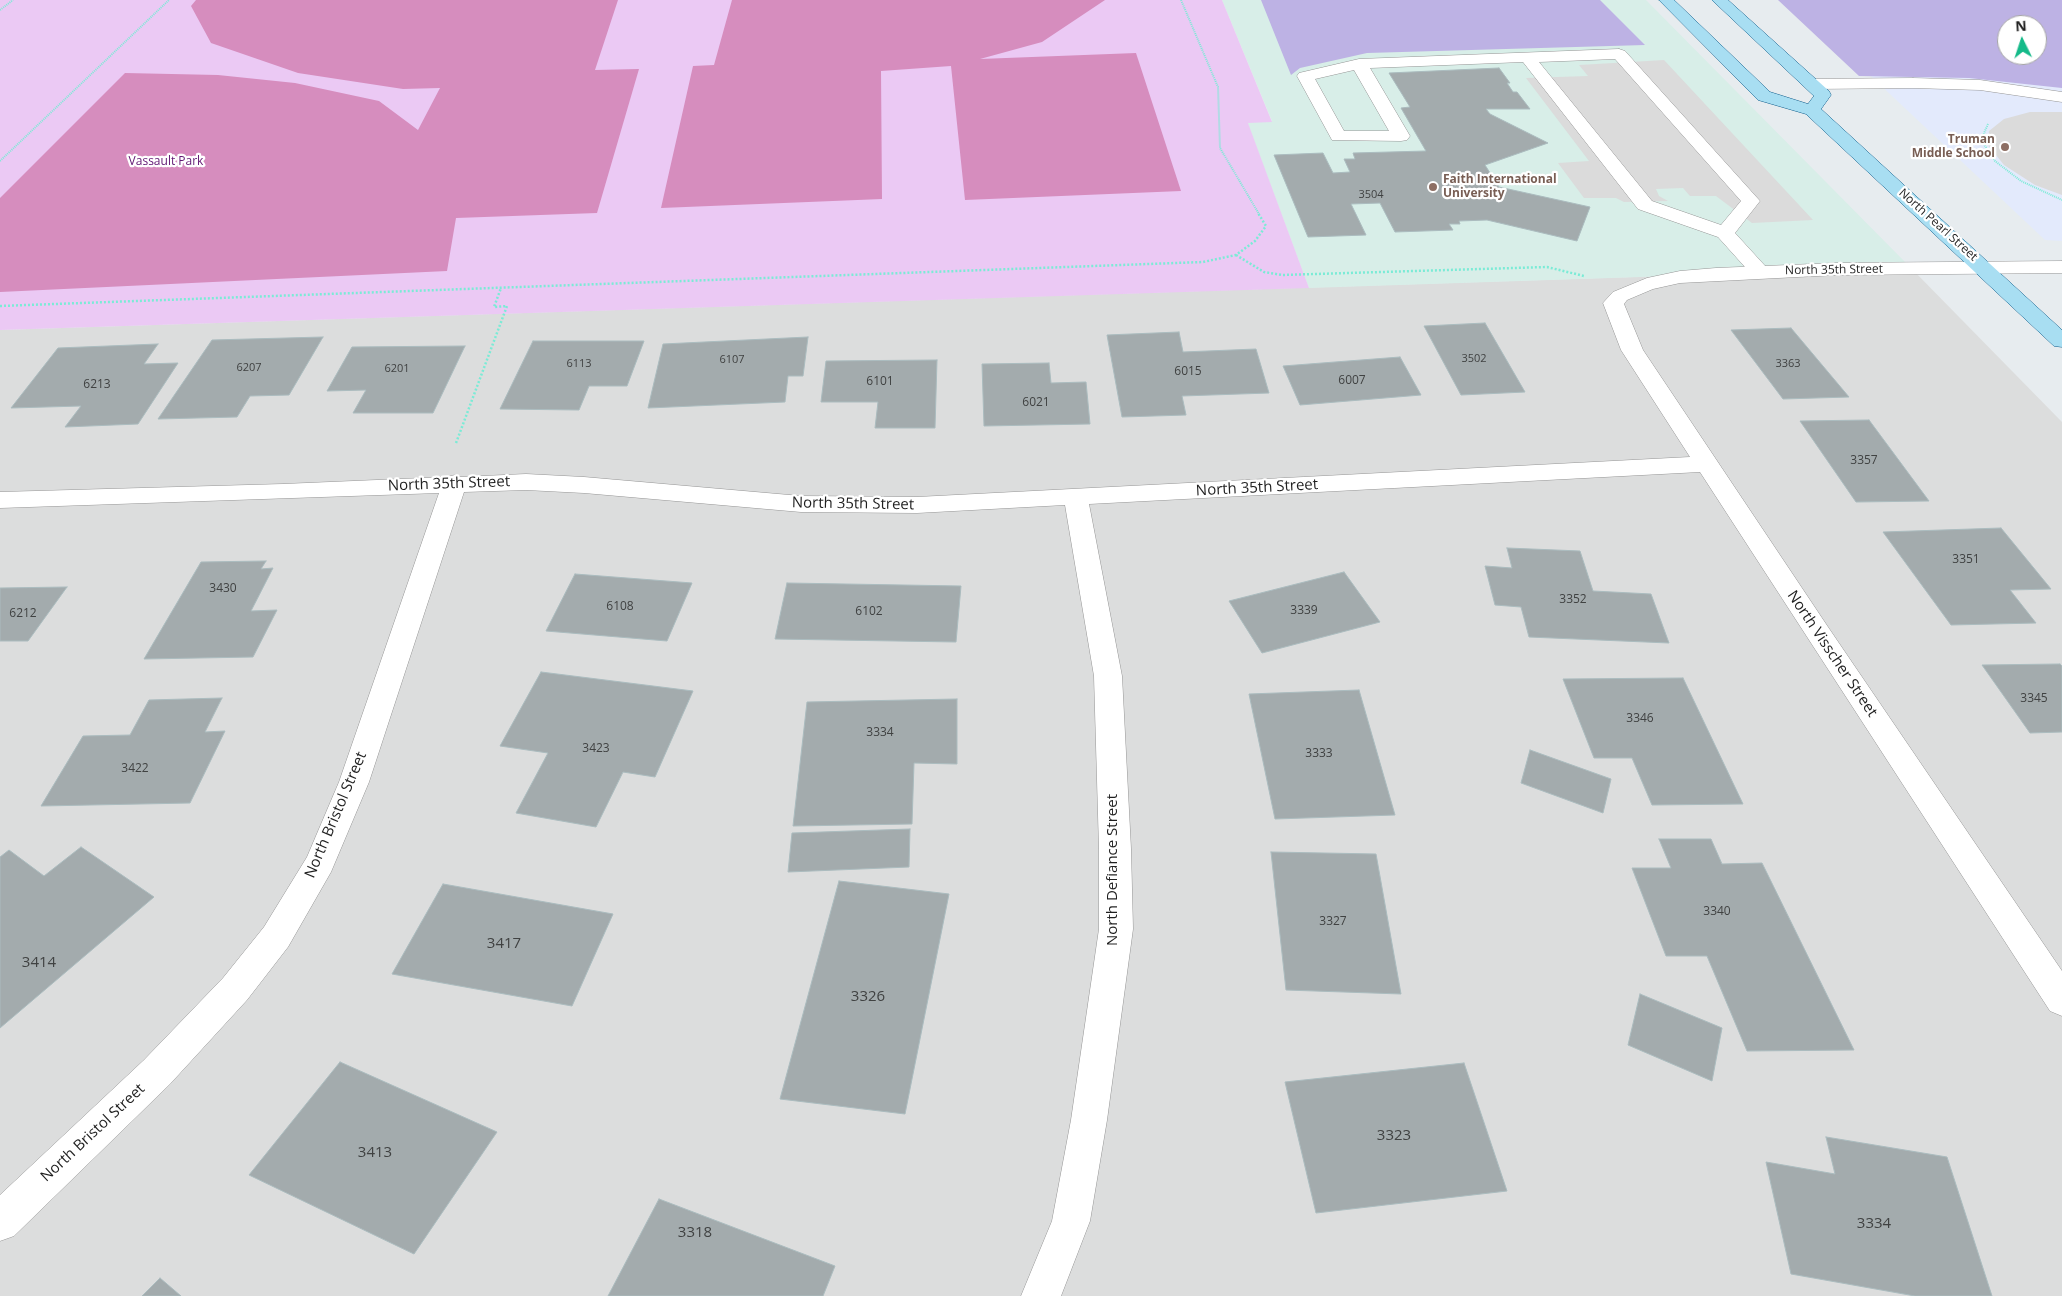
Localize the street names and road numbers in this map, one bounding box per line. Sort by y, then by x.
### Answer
street label: North Pearl Street [1896,186,1980,264]
street label: North 35th Street [1785,262,1883,278]
street label: North 35th Street [388,473,510,495]
street label: North 35th Street [1195,476,1319,500]
street label: North 35th Street [792,494,914,514]
street label: North Visscher Street [1783,587,1881,721]
street label: North Bristol Street [301,749,371,881]
street label: North Defiance Street [1104,794,1122,946]
street label: North Bristol Street [37,1080,149,1186]

